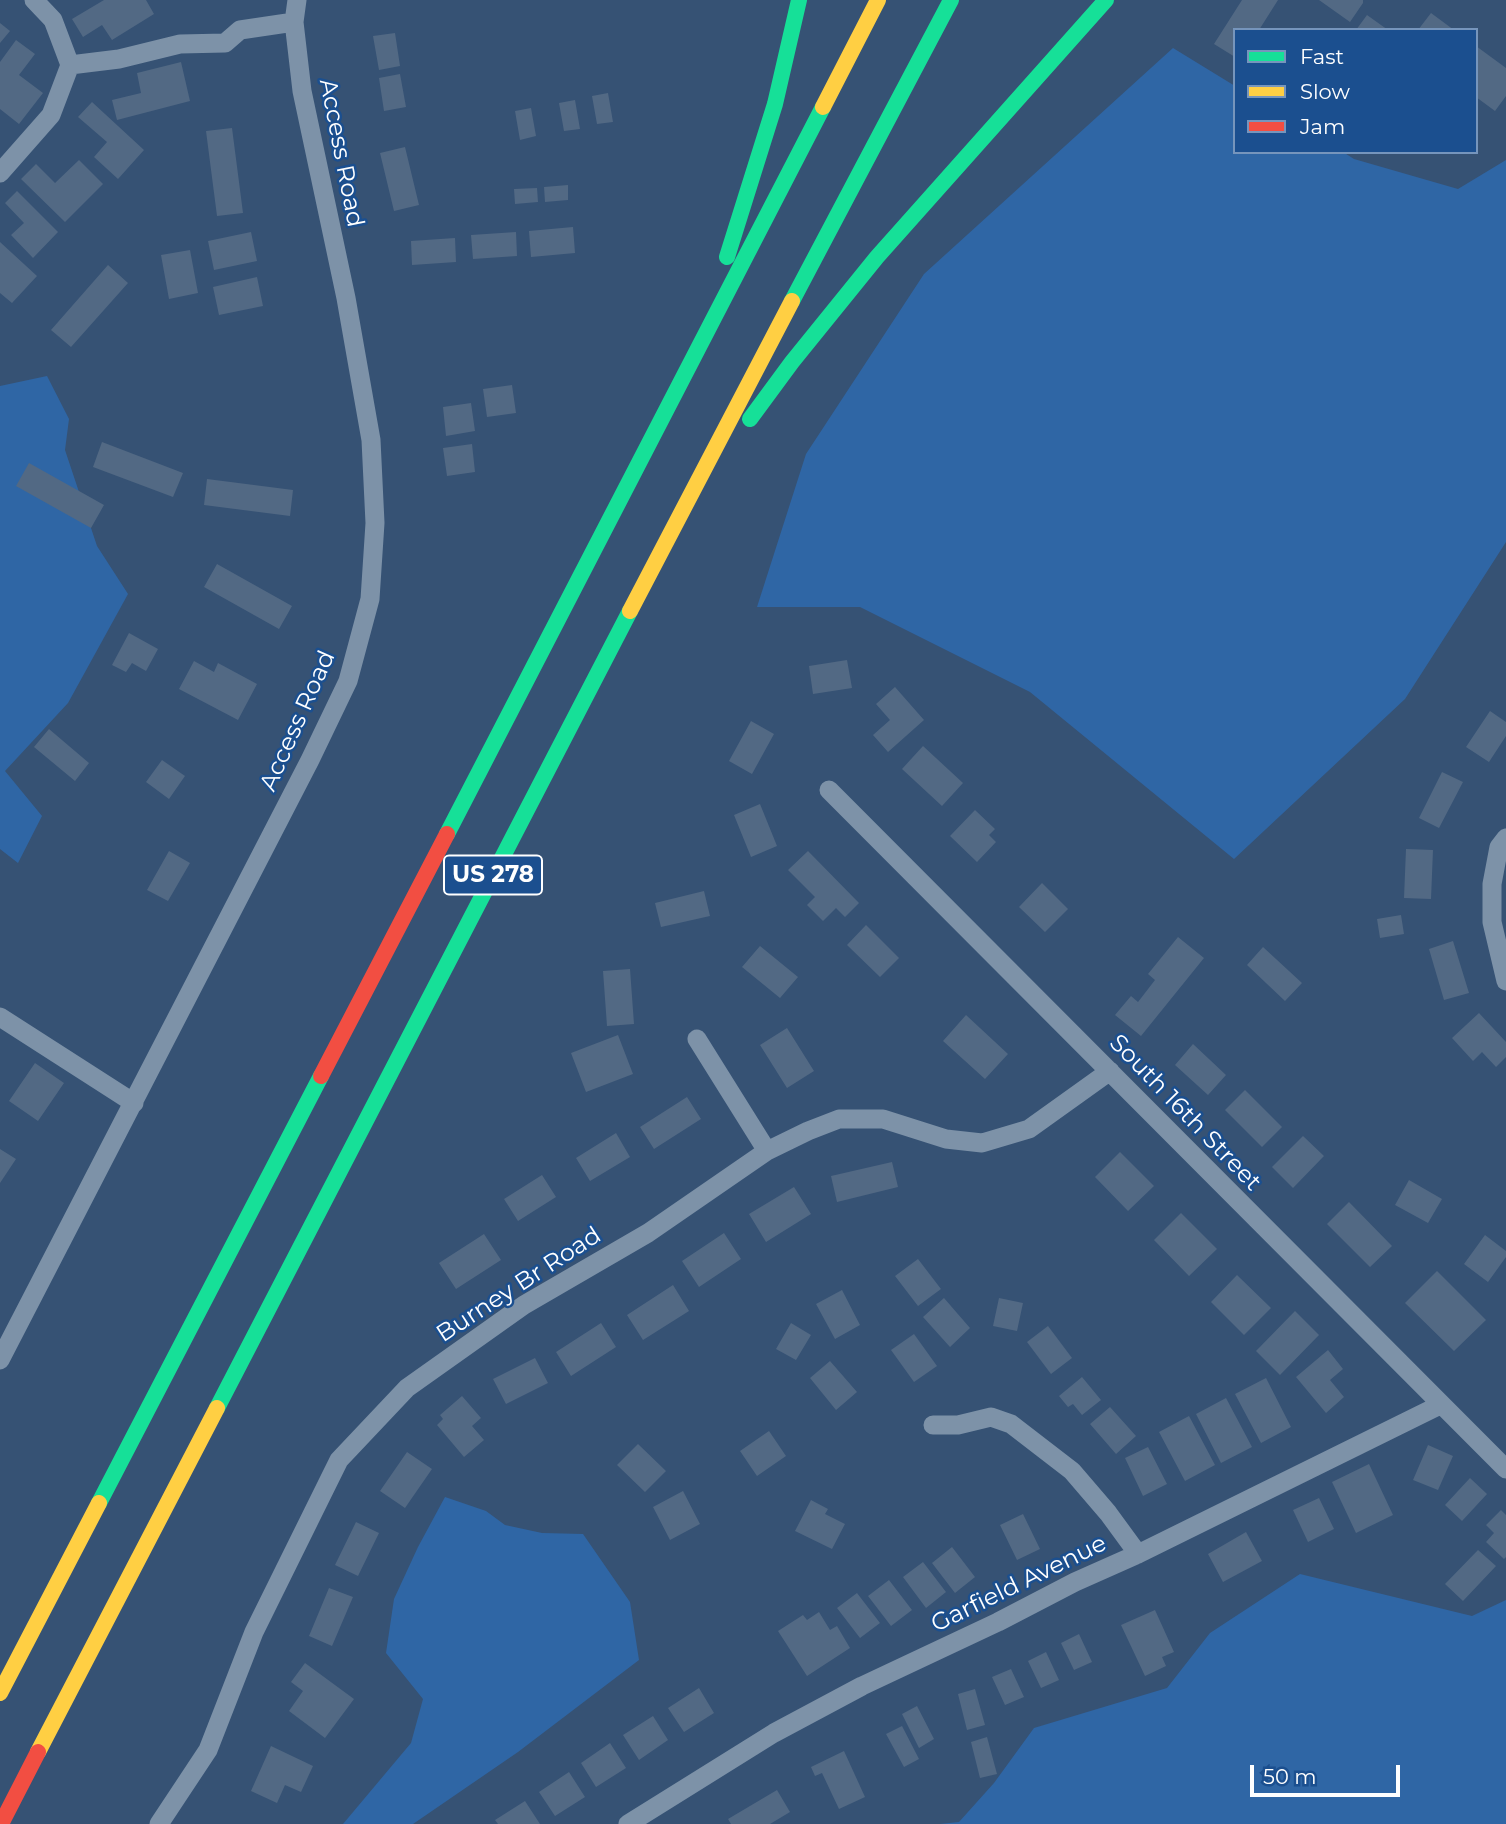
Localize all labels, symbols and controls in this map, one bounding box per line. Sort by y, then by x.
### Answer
legend [1233,28,1478,154]
text: Fast [1300,44,1344,69]
street label: Access Road [312,76,370,230]
text: Slow [1300,79,1350,104]
text: Jam [1300,114,1345,139]
street label: Access Road [254,646,342,796]
road number: US 278 [444,856,542,894]
street label: South 16th Street [1103,1029,1267,1197]
street label: Burney Br Road [431,1221,607,1349]
street label: Garfield Avenue [927,1529,1111,1639]
scale bar [1254,1750,1404,1794]
text: 50 m [1263,1764,1317,1789]

